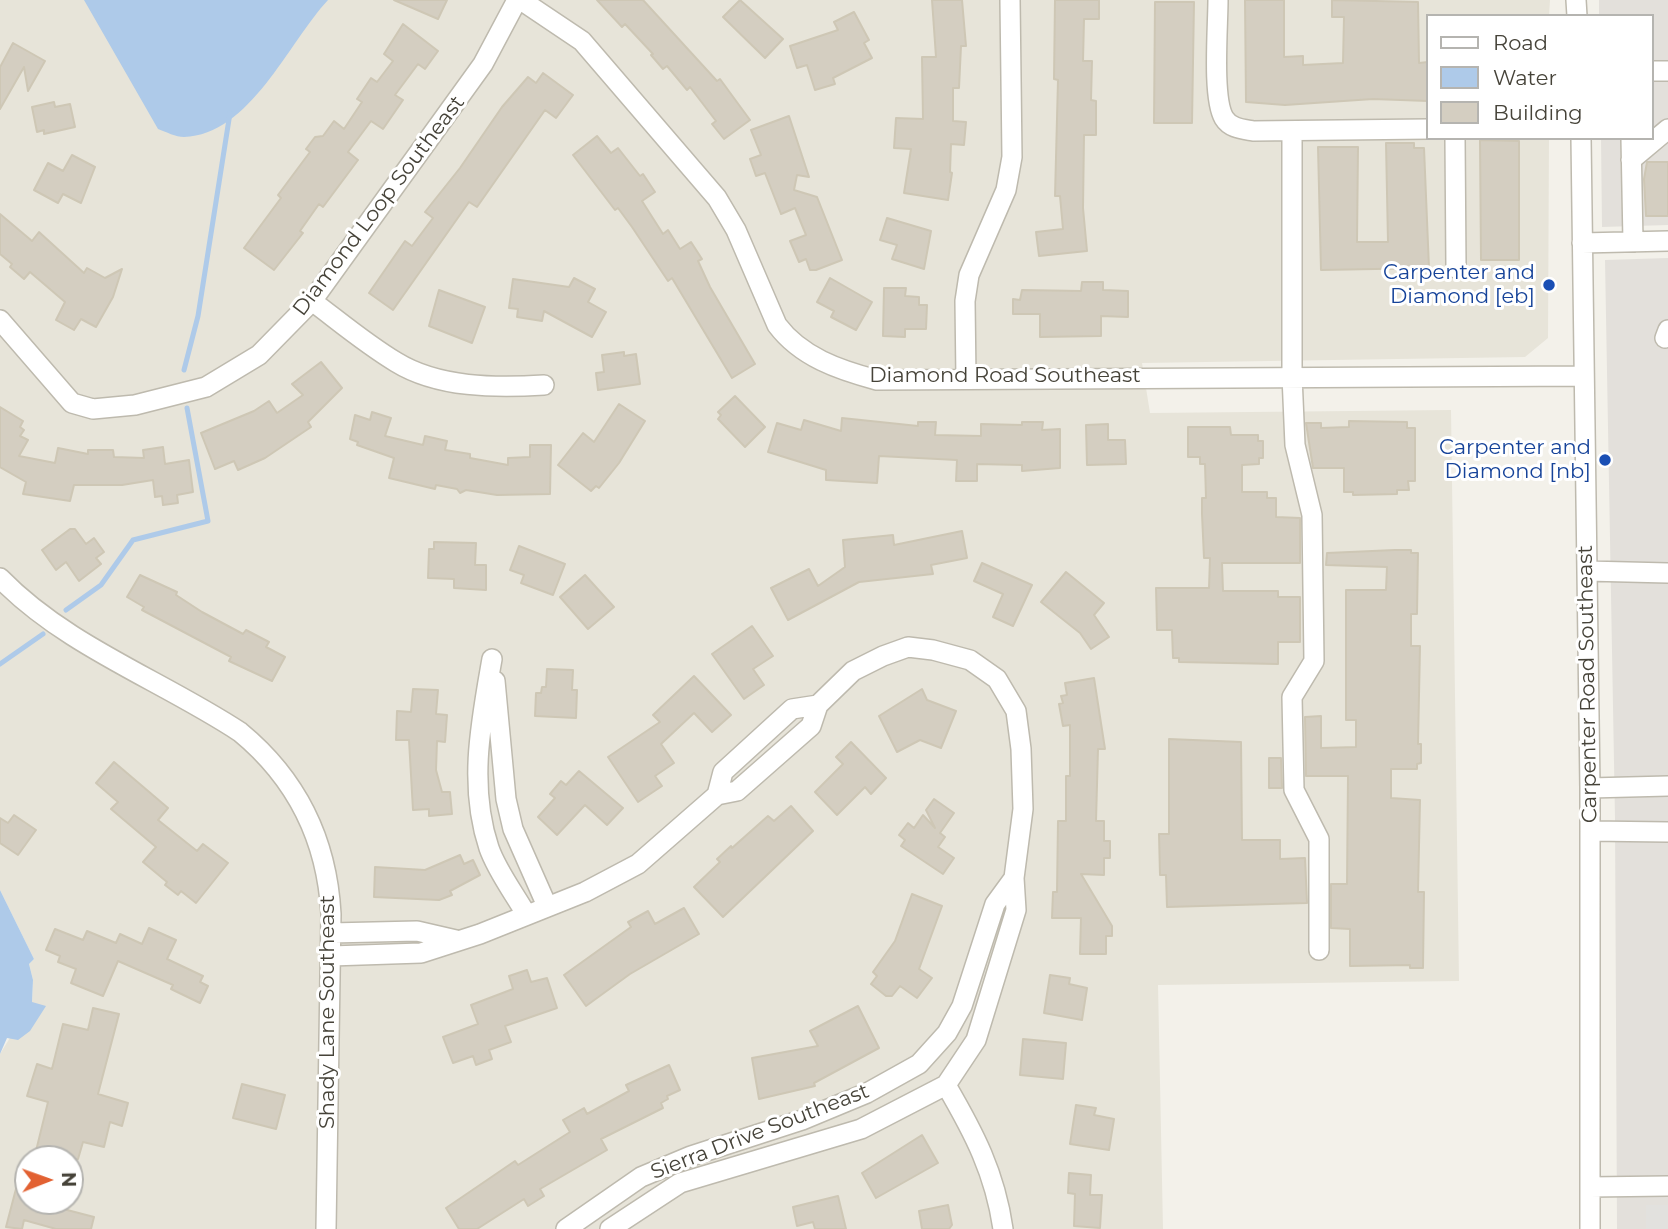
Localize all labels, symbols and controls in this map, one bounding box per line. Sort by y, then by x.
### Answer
legend [1426,14,1654,140]
text: Road [1493,30,1548,55]
text: Water [1493,65,1557,90]
street label: Diamond Loop Southeast [288,91,470,321]
text: Building [1493,100,1583,125]
place label: Carpenter and Diamond [eb] [1383,260,1535,310]
marker: Carpenter and Diamond [eb] [1541,277,1557,293]
street label: Diamond Road Southeast [869,363,1141,389]
place label: Carpenter and Diamond [nb] [1439,435,1591,485]
marker: Carpenter and Diamond [nb] [1597,452,1613,468]
street label: Carpenter Road Southeast [1573,545,1603,823]
street label: Shady Lane Southeast [315,895,341,1129]
street label: Sierra Drive Southeast [647,1079,873,1185]
north arrow [14,1145,84,1215]
text: N [57,1172,80,1188]

